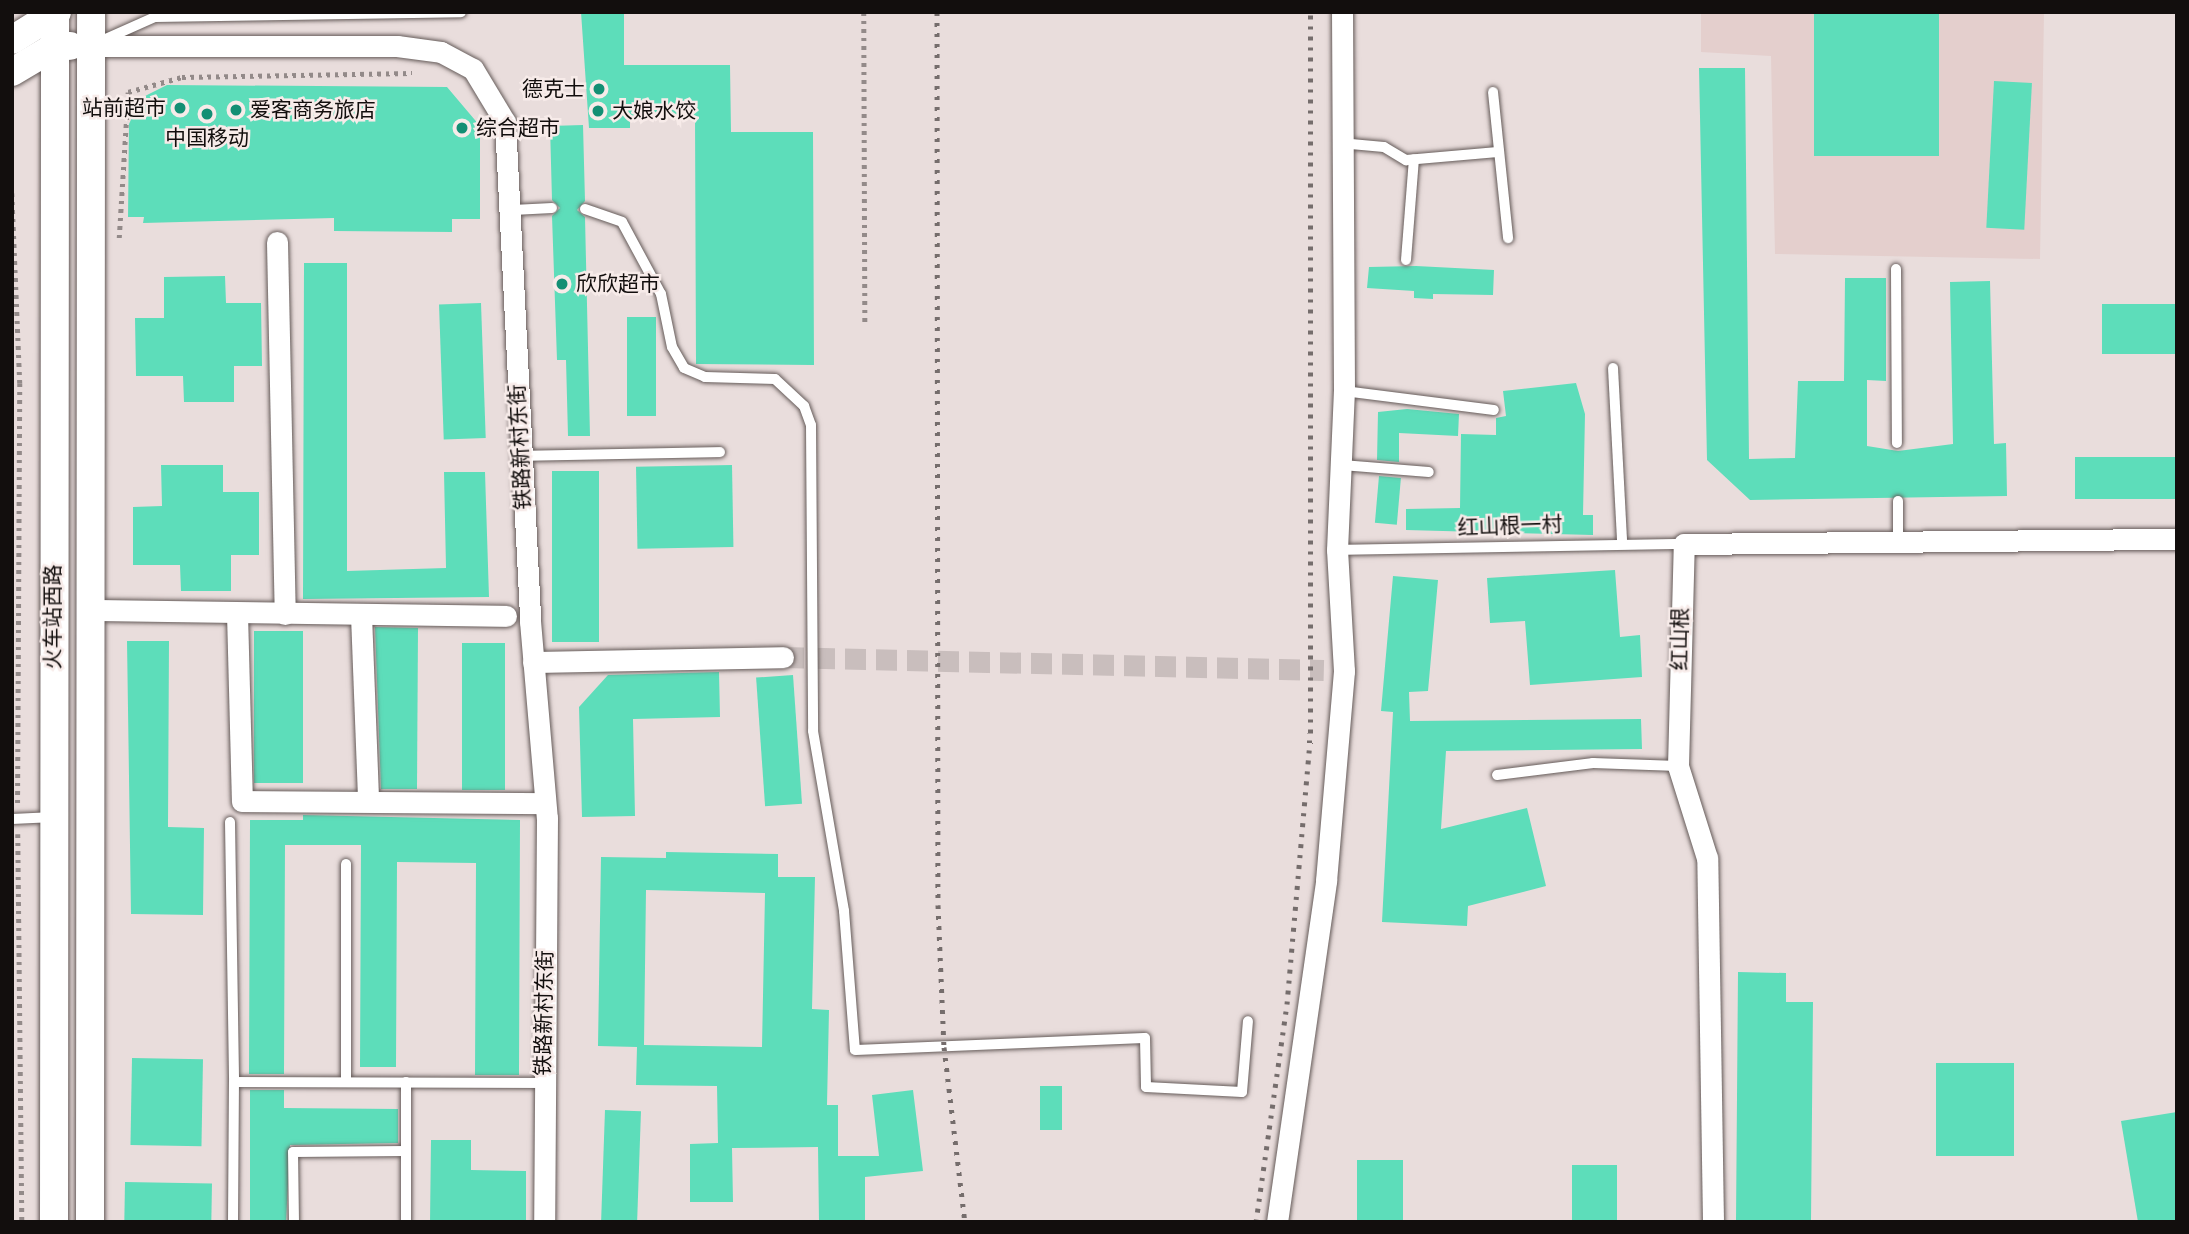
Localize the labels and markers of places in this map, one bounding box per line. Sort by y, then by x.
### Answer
place label: 德克士 [522,76,585,102]
marker: 德克士 [591,81,607,97]
place label: 站前超市 [82,95,166,121]
place label: 爱客商务旅店 [250,97,376,123]
place label: 大娘水饺 [612,98,696,124]
marker: 站前超市 [172,100,188,116]
marker: 爱客商务旅店 [228,102,244,118]
marker: 大娘水饺 [590,103,606,119]
marker: 中国移动 [199,106,215,122]
place label: 综合超市 [476,115,560,141]
marker: 综合超市 [454,120,470,136]
place label: 中国移动 [165,125,249,151]
place label: 欣欣超市 [576,271,660,297]
marker: 欣欣超市 [554,276,570,292]

